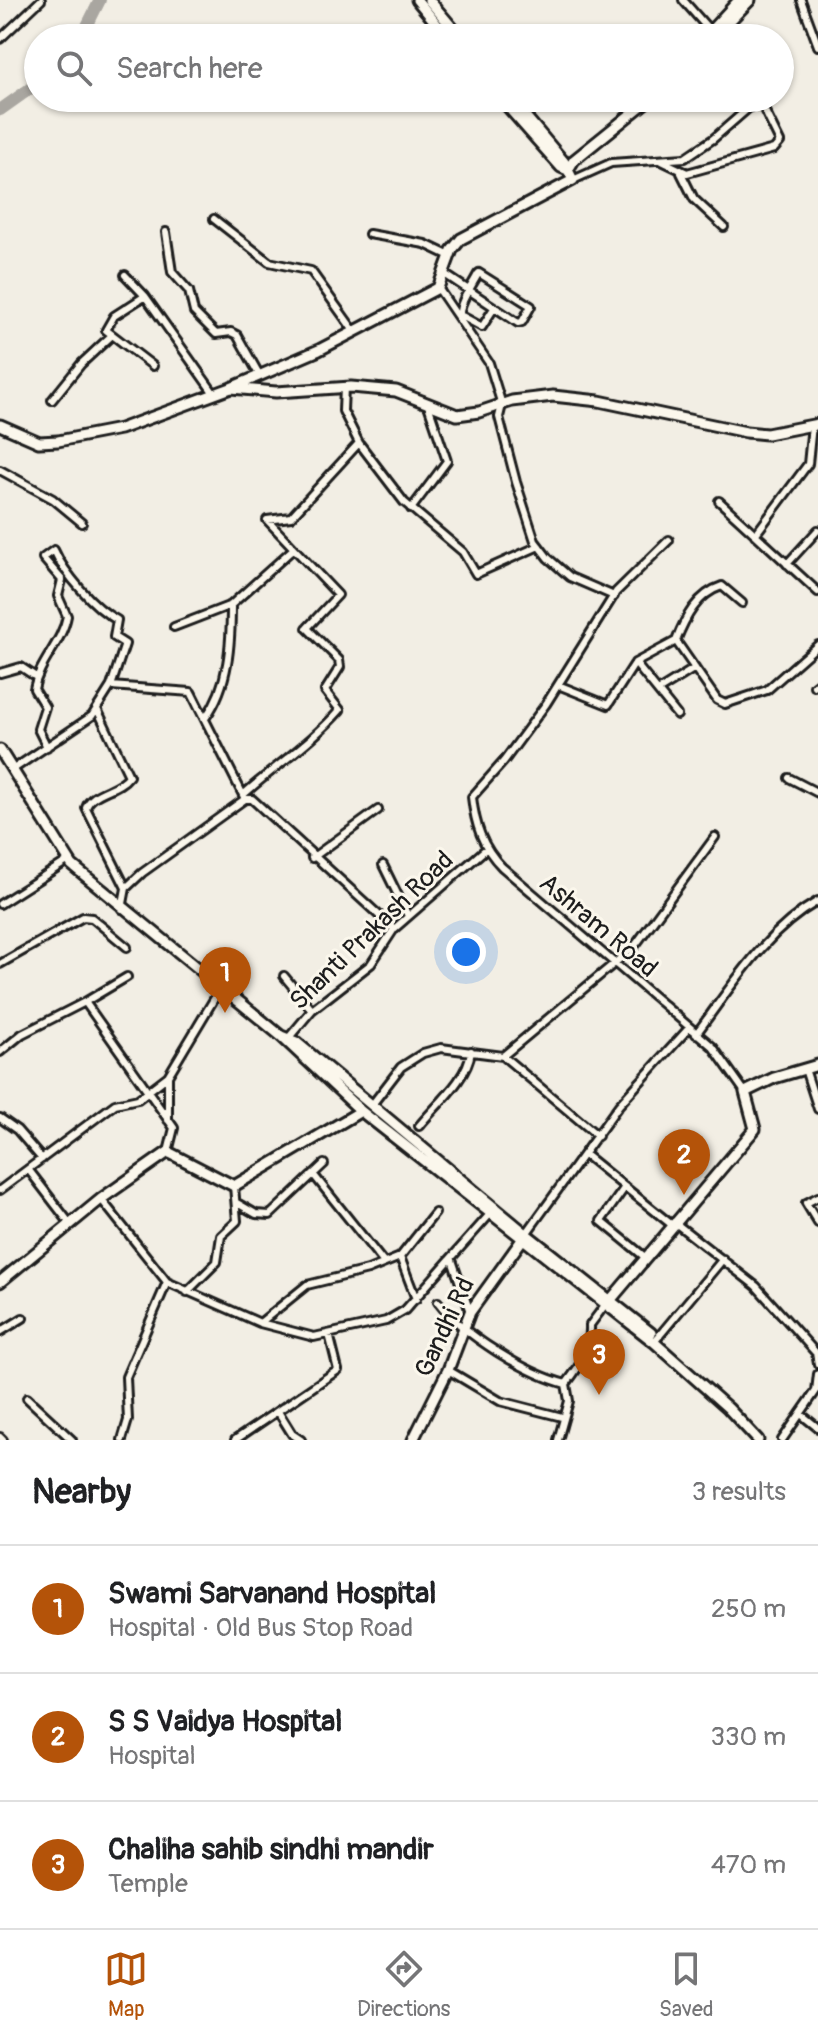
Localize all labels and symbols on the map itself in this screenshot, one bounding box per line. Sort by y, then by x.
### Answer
street label: Shanti Prakash Road [283,844,460,1017]
street label: Ashram Road [533,867,664,985]
your location [446,932,486,972]
pin: 1 [199,947,251,1013]
pin: 2 [658,1129,710,1195]
street label: Gandhi Rd [408,1272,482,1382]
pin: 3 [573,1329,625,1395]

